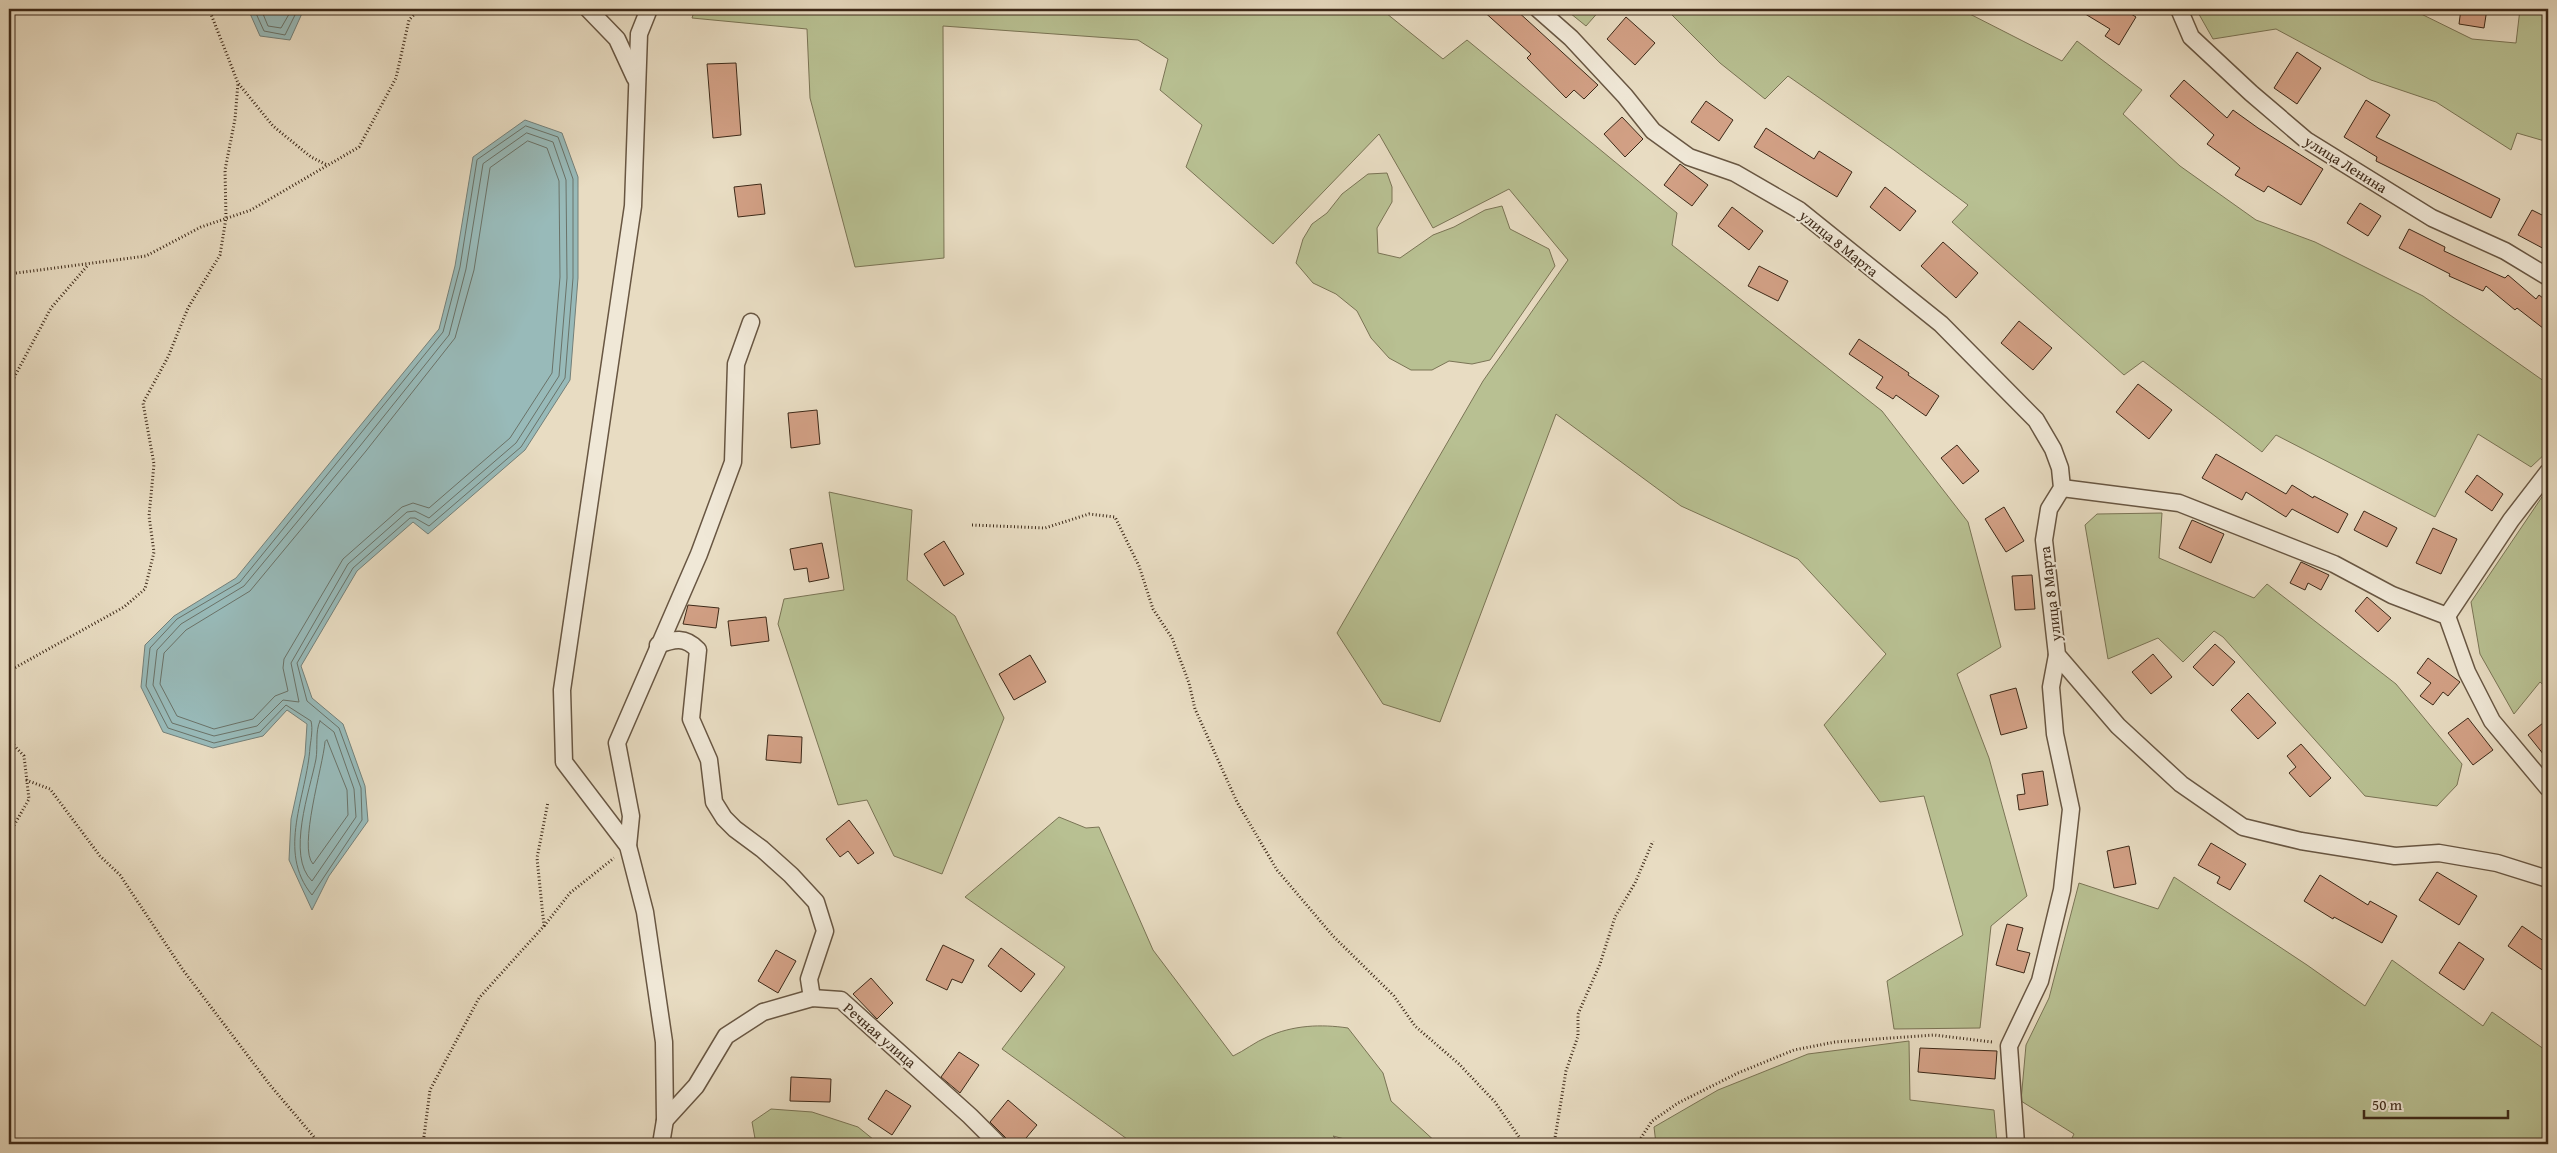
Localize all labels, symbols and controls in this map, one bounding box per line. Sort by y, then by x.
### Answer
street label: улица Ленина [2300,130,2392,198]
street label: улица 8 Марта [1794,204,1883,282]
street label: улица 8 Марта [2034,544,2066,644]
street label: Речная улица [839,997,922,1073]
scale bar [2364,1088,2508,1120]
text: 50 m [2372,1094,2403,1115]

